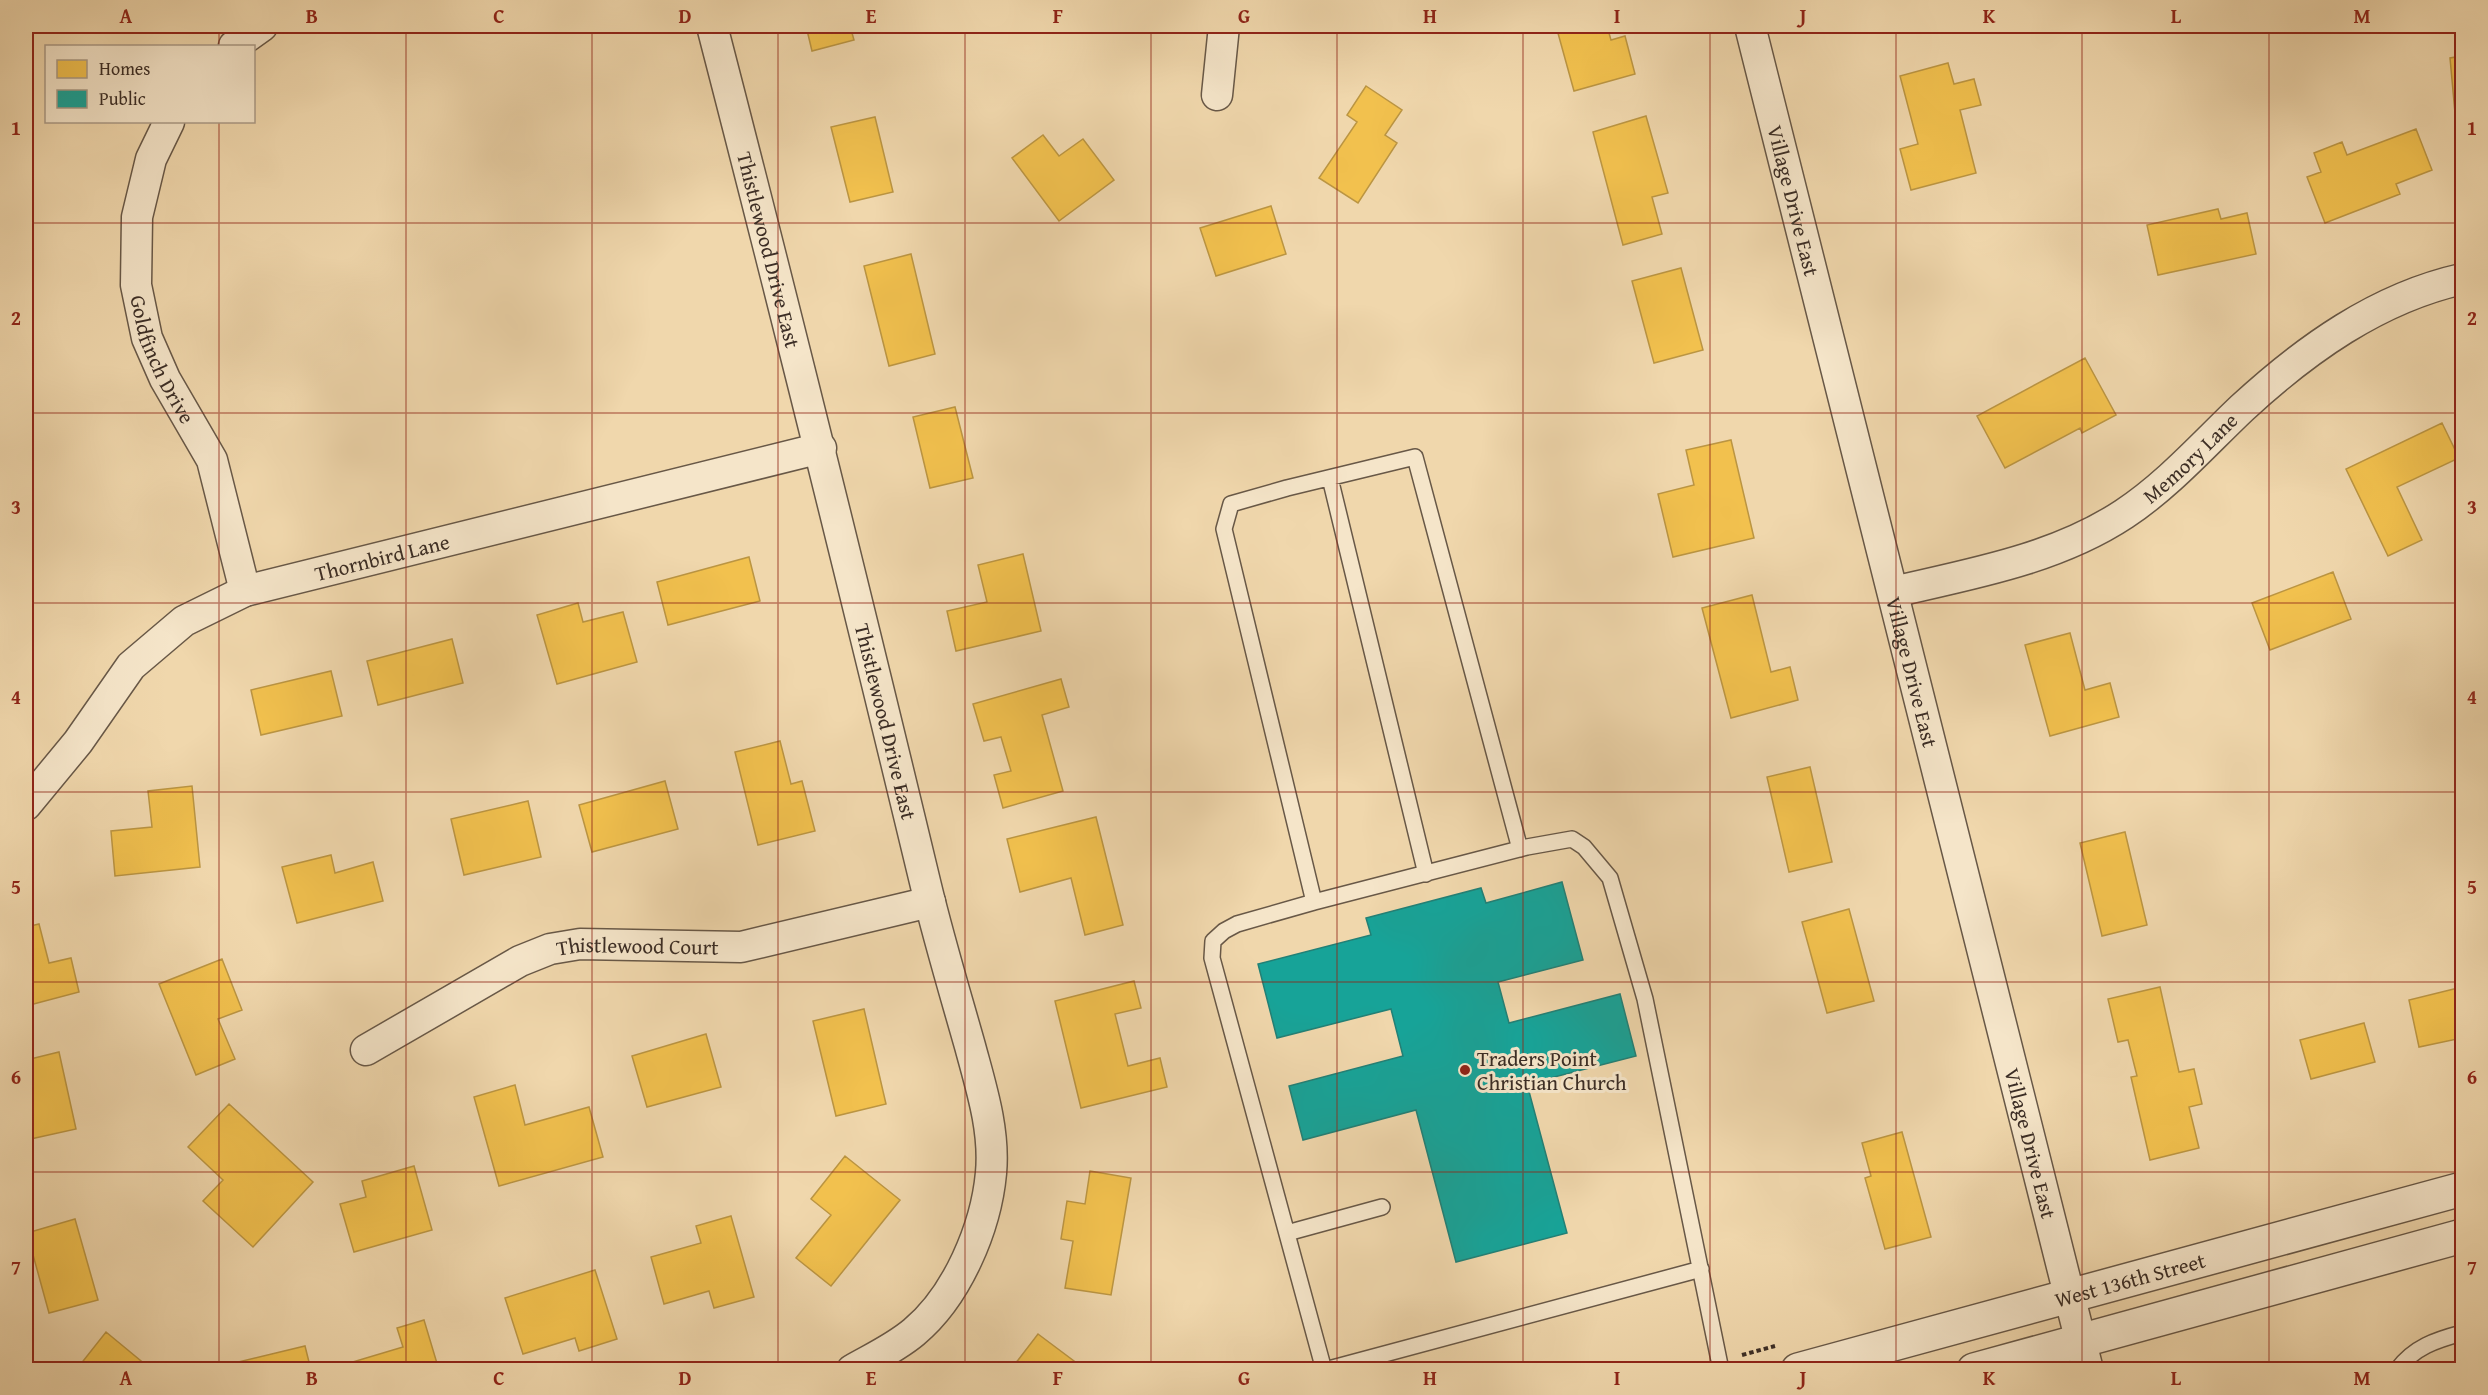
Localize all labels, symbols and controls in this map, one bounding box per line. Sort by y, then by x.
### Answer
text: A [120,1,133,30]
text: B [306,1,318,30]
text: C [493,1,505,30]
text: D [678,1,692,30]
text: E [866,1,877,30]
text: F [1053,1,1063,30]
text: G [1238,1,1250,30]
text: H [1423,1,1437,30]
text: I [1614,1,1620,30]
text: J [1797,1,1807,30]
text: K [1983,1,1996,30]
text: L [2171,1,2182,30]
text: M [2353,1,2371,30]
legend [45,45,255,123]
text: Homes [99,55,150,82]
text: Public [99,85,146,112]
text: 1 [11,113,21,142]
text: 1 [2467,113,2477,142]
street label: Village Drive East [1760,122,1828,280]
street label: Thistlewood Drive East [729,149,809,352]
street label: Goldfinch Drive [123,292,203,429]
text: 2 [11,303,21,332]
text: 2 [2467,303,2477,332]
street label: Memory Lane [2136,405,2244,511]
text: 3 [11,492,21,521]
text: 3 [2467,492,2477,521]
street label: Thornbird Lane [311,525,453,589]
street label: Village Drive East [1879,593,1946,751]
street label: Thistlewood Drive East [847,620,925,823]
text: 4 [11,682,21,711]
text: 4 [2467,682,2477,711]
text: 5 [11,872,21,901]
text: 5 [2467,872,2477,901]
street label: Thistlewood Court [554,928,719,963]
place label: Traders Point Christian Church [1477,1043,1627,1098]
text: 6 [11,1062,21,1091]
text: 6 [2467,1062,2477,1091]
marker: Traders Point Christian Church [1458,1063,1472,1077]
street label: Village Drive East [1997,1065,2065,1222]
street label: West 136th Street [2051,1244,2209,1315]
text: 7 [11,1252,21,1281]
text: 7 [2467,1252,2477,1281]
text: A [120,1363,133,1392]
text: B [306,1363,318,1392]
text: C [493,1363,505,1392]
text: D [678,1363,692,1392]
text: E [866,1363,877,1392]
text: F [1053,1363,1063,1392]
text: G [1238,1363,1250,1392]
text: H [1423,1363,1437,1392]
text: I [1614,1363,1620,1392]
text: J [1797,1363,1807,1392]
text: K [1983,1363,1996,1392]
text: L [2171,1363,2182,1392]
text: M [2353,1363,2371,1392]

